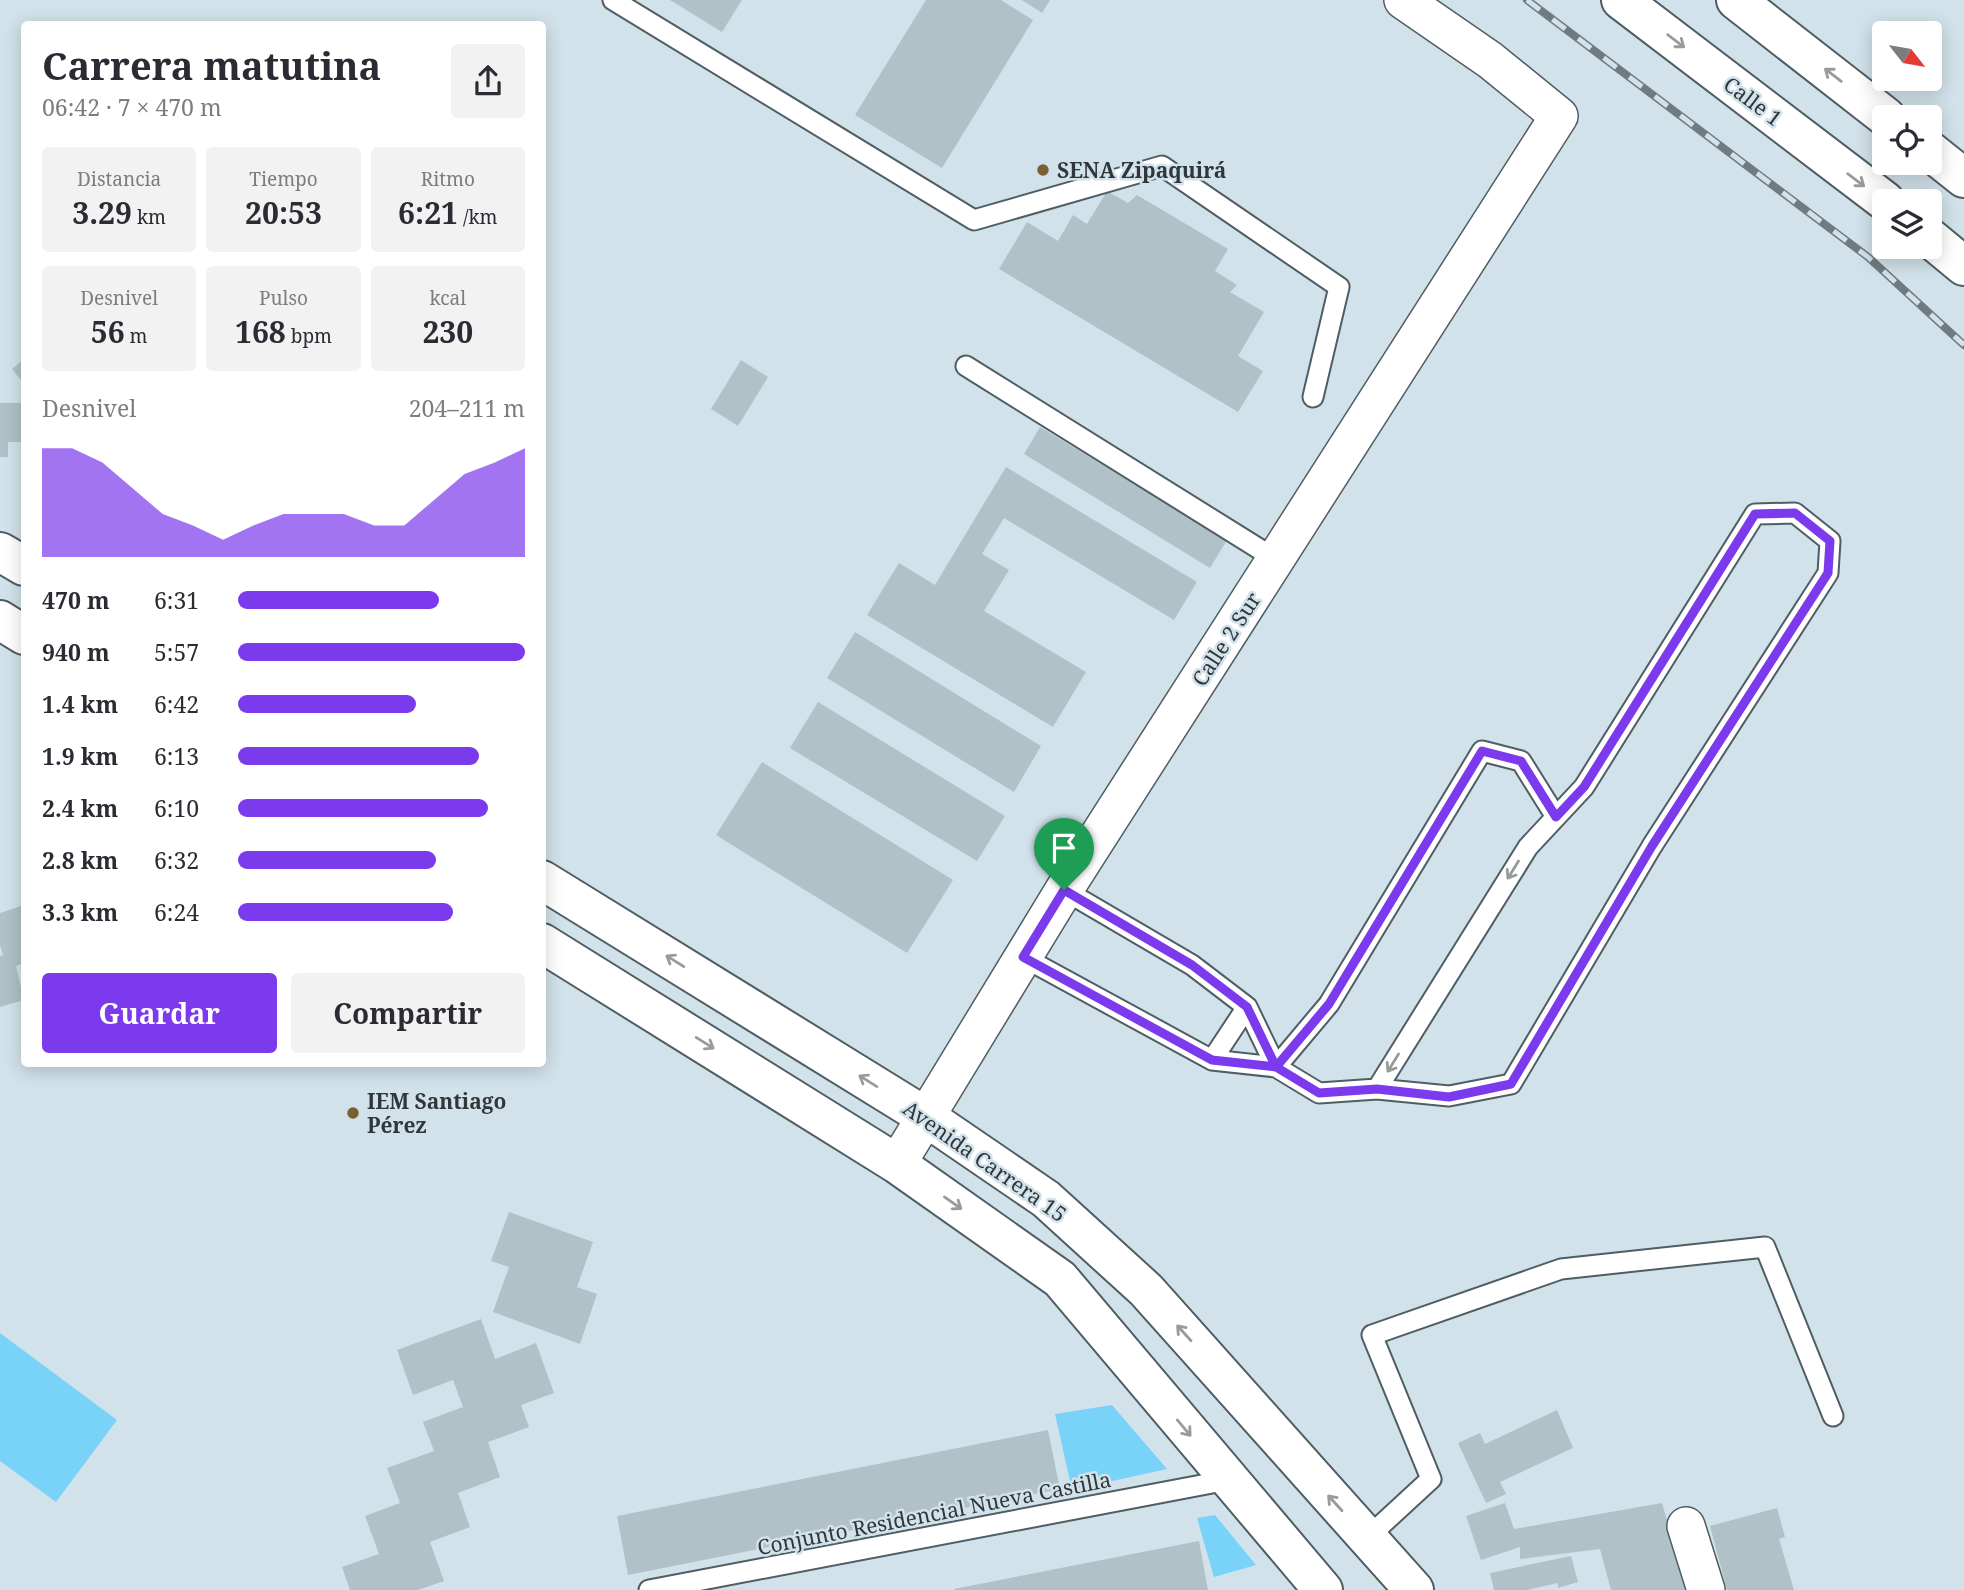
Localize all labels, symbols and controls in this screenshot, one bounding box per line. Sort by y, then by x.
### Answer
north arrow [1872,21,1942,91]
map controls [1872,21,1942,259]
one-way arrow [1666,34,1684,49]
text: Carrera matutina [42,39,381,91]
button: share [451,44,525,118]
one-way arrow [1824,68,1842,83]
street label: Calle 1 [1718,70,1788,132]
text: 06:42 · 7 × 470 m [42,91,222,123]
button: locate [1872,105,1942,175]
place label: SENA Zipaquirá [1057,156,1226,184]
marker: SENA Zipaquirá [1035,162,1051,178]
text: Distancia [77,166,161,192]
text: Tiempo [249,166,318,192]
text: Ritmo [421,166,475,192]
one-way arrow [1847,172,1865,187]
button: layers [1872,189,1942,259]
text: 3.29 [72,192,132,233]
text: 20:53 [245,192,322,233]
text: 6:21 [398,192,458,233]
text: km [132,204,166,230]
text: /km [458,204,498,230]
text: Desnivel [80,285,158,311]
text: Pulso [259,285,308,311]
text: kcal [429,285,466,311]
text: 56 [91,311,125,352]
text: 168 [235,311,286,352]
text: 230 [422,311,473,352]
text: m [125,323,148,349]
text: bpm [286,323,332,349]
text: Desnivel [42,392,136,424]
text: 204–211 m [409,392,525,424]
text: 470 m [42,584,110,616]
text: 6:31 [154,584,199,616]
street label: Calle 2 Sur [1185,587,1267,691]
text: 940 m [42,636,110,668]
text: 5:57 [154,636,199,668]
text: 1.4 km [42,688,118,720]
text: 6:42 [154,688,199,720]
text: 1.9 km [42,740,118,772]
text: 6:13 [154,740,199,772]
text: 2.4 km [42,792,118,824]
text: 6:10 [154,792,199,824]
pin [1034,818,1094,890]
icon: arrive [1045,829,1083,867]
text: 2.8 km [42,844,118,876]
text: 6:32 [154,844,199,876]
one-way arrow [1506,859,1520,879]
text: 3.3 km [42,896,118,928]
text: 6:24 [154,896,199,928]
one-way arrow [665,954,685,968]
button: Guardar [42,973,277,1053]
button: Compartir [291,973,525,1053]
one-way arrow [694,1037,714,1051]
one-way arrow [1385,1052,1399,1072]
one-way arrow [859,1074,878,1089]
place label: IEM Santiago Pérez [367,1087,507,1139]
street label: Avenida Carrera 15 [898,1094,1072,1228]
marker: IEM Santiago Pérez [345,1105,361,1121]
one-way arrow [943,1196,962,1210]
one-way arrow [1176,1324,1192,1342]
one-way arrow [1176,1418,1192,1436]
street label: Conjunto Residencial Nueva Castilla [755,1465,1113,1561]
one-way arrow [1327,1494,1343,1512]

